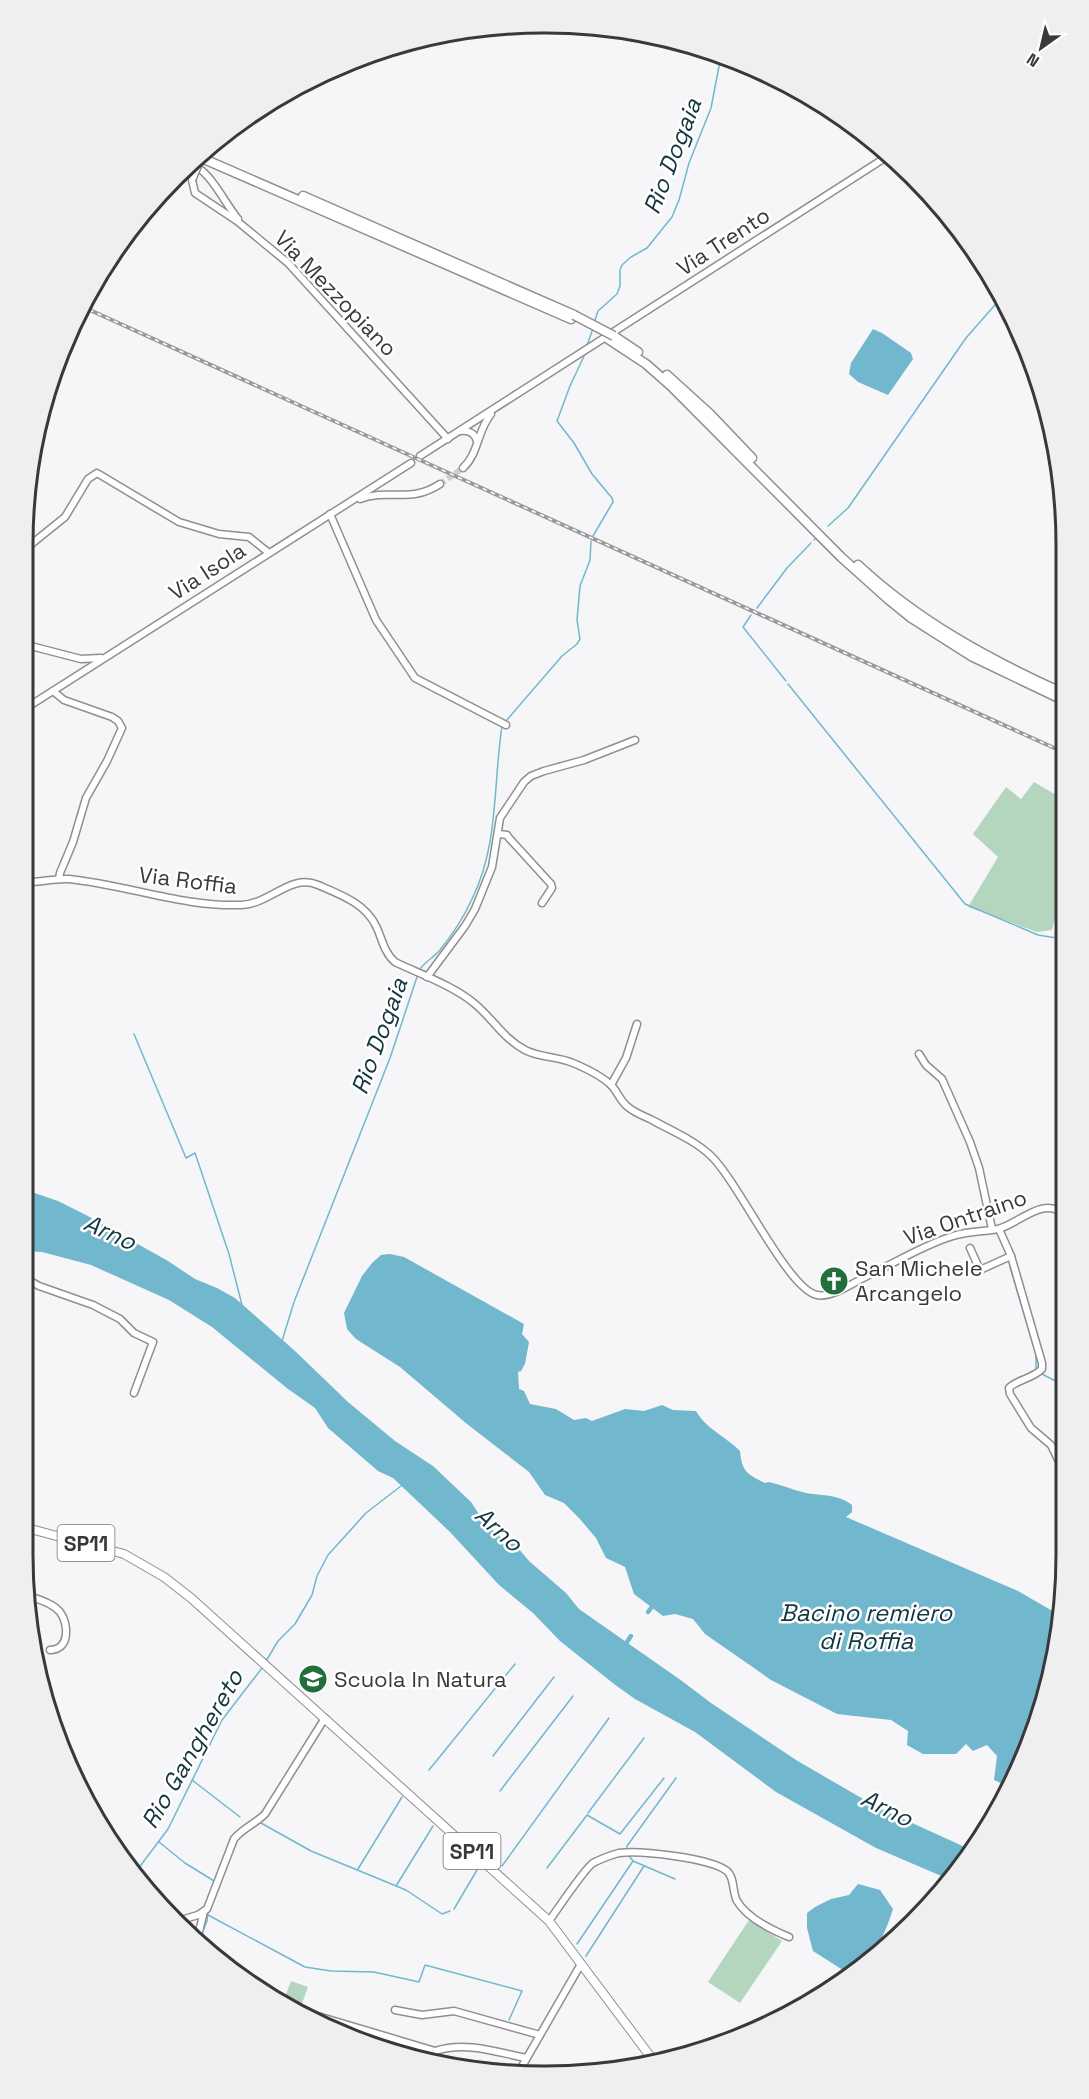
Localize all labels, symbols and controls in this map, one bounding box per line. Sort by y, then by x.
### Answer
north arrow [1011,18,1071,78]
text: N [1023,48,1043,72]
water label: Rio Dogaia [636,93,708,218]
street label: Via Trento [671,201,775,281]
street label: Via Mezzopiano [269,224,403,362]
street label: Via Isola [163,536,251,606]
street label: Via Roffia [137,860,239,900]
water label: Rio Dogaia [344,973,414,1098]
street label: Via Ontraino [900,1183,1030,1251]
water label: Arno [79,1207,142,1258]
place label: San Michele Arcangelo [855,1254,983,1307]
church icon: San Michele Arcangelo [818,1265,850,1297]
water label: Arno [469,1500,530,1559]
road number: SP11 [58,1525,115,1561]
water label: Bacino remiero di Roffia [780,1597,953,1656]
water label: Rio Ganghereto [134,1663,251,1834]
school or university icon: Scuola In Natura [297,1663,329,1695]
place label: Scuola In Natura [334,1665,507,1693]
water label: Arno [856,1782,919,1834]
road number: SP11 [444,1833,500,1869]

